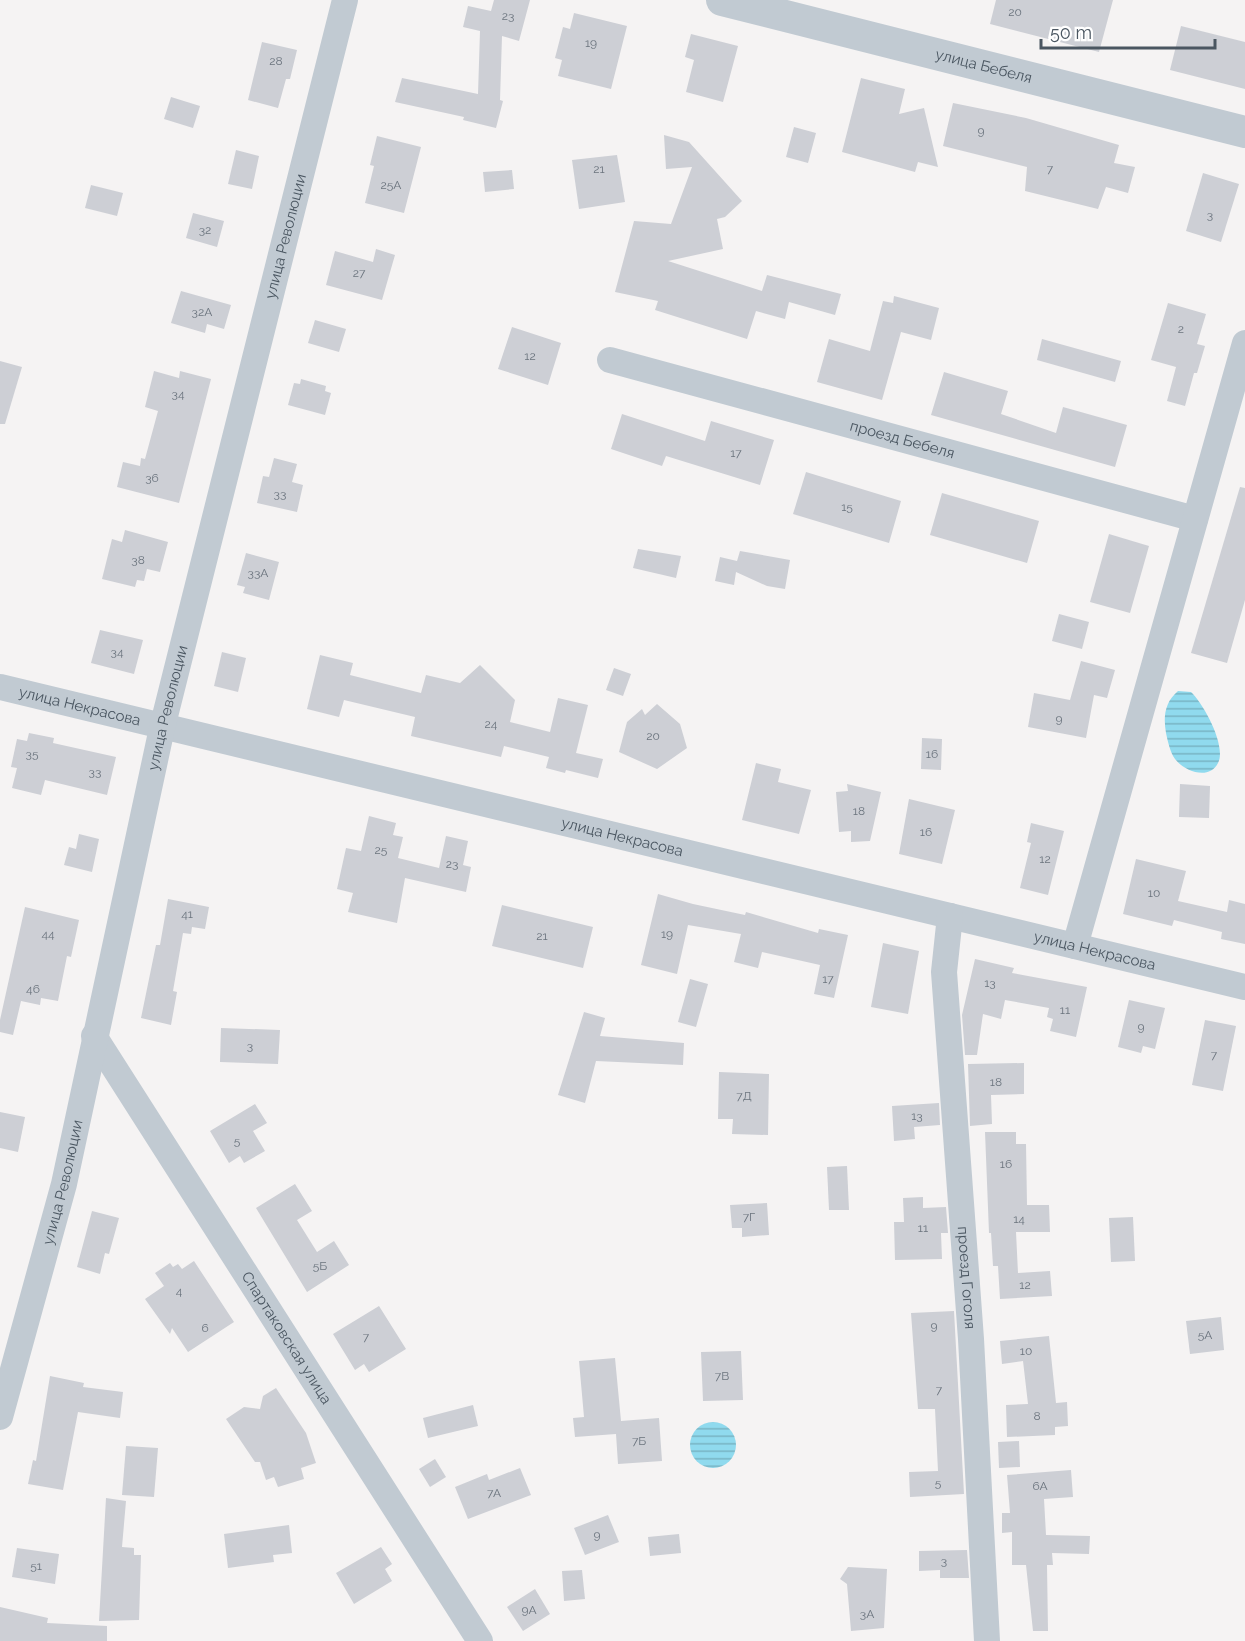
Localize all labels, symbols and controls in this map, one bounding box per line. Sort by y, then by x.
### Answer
house number: 20 [1008,5,1022,19]
house number: 23 [502,9,514,23]
scale bar [1041,12,1215,50]
text: 50 m [1050,22,1092,43]
house number: 19 [585,36,597,50]
street label: улица Бебеля [934,45,1034,87]
house number: 28 [269,54,283,68]
house number: 9 [977,124,985,138]
house number: 21 [593,162,605,176]
house number: 7 [1047,162,1054,176]
street label: улица Революции [261,172,310,301]
house number: 25А [381,178,401,192]
house number: 3 [1207,208,1213,222]
house number: 32 [199,223,211,237]
house number: 27 [353,266,366,280]
house number: 32А [192,305,212,319]
house number: 2 [1178,322,1184,336]
house number: 12 [524,349,536,363]
house number: 34 [172,387,185,401]
street label: проезд Бебеля [848,417,957,462]
house number: 17 [730,446,742,460]
house number: 36 [145,471,159,485]
house number: 33 [274,487,286,501]
house number: 15 [841,500,853,514]
house number: 38 [131,553,145,567]
house number: 33А [248,566,268,580]
street label: улица Революции [144,643,191,772]
house number: 34 [111,645,124,659]
street label: улица Некрасова [17,683,142,730]
house number: 9 [1055,712,1063,726]
house number: 24 [485,717,498,731]
house number: 20 [646,729,660,743]
house number: 35 [26,747,39,761]
house number: 16 [926,747,938,761]
house number: 33 [89,765,101,779]
house number: 18 [853,804,865,818]
street label: улица Некрасова [559,814,685,860]
house number: 16 [920,825,932,839]
house number: 25 [375,843,388,857]
house number: 12 [1039,852,1051,866]
house number: 23 [446,857,458,871]
house number: 10 [1148,886,1160,900]
house number: 41 [181,907,193,921]
house number: 44 [41,927,55,941]
house number: 19 [661,927,673,941]
street label: улица Некрасова [1032,927,1157,974]
house number: 21 [536,929,548,943]
house number: 17 [822,972,834,986]
house number: 13 [984,976,996,990]
house number: 46 [26,982,40,996]
house number: 11 [1060,1003,1070,1017]
house number: 9 [1137,1020,1145,1034]
house number: 3 [247,1039,253,1053]
house number: 7 [1211,1048,1218,1062]
house number: 18 [990,1075,1002,1089]
house number: 7Д [736,1089,752,1103]
house number: 13 [911,1109,923,1123]
street label: улица Революции [39,1118,87,1247]
house number: 5 [234,1134,241,1148]
house number: 16 [1000,1157,1012,1171]
house number: 7Г [743,1210,755,1224]
house number: 14 [1013,1212,1025,1226]
house number: 11 [918,1221,928,1235]
street label: проезд Гоголя [954,1226,979,1330]
house number: 5Б [313,1259,327,1273]
street label: Спартаковская улица [238,1268,336,1408]
house number: 12 [1019,1278,1031,1292]
house number: 4 [176,1284,183,1298]
house number: 9 [930,1319,938,1333]
house number: 6 [201,1321,209,1335]
house number: 5А [1198,1328,1212,1342]
house number: 7 [363,1330,370,1344]
house number: 10 [1020,1344,1032,1358]
house number: 7В [715,1369,729,1383]
house number: 7 [936,1383,943,1397]
house number: 8 [1033,1409,1041,1423]
house number: 7Б [632,1434,646,1448]
house number: 5 [935,1476,942,1490]
house number: 6А [1032,1479,1048,1493]
house number: 7А [487,1486,501,1500]
house number: 9 [593,1528,601,1542]
house number: 3 [941,1554,947,1568]
house number: 51 [30,1559,42,1573]
house number: 9А [521,1603,537,1617]
house number: 3А [860,1607,874,1621]

